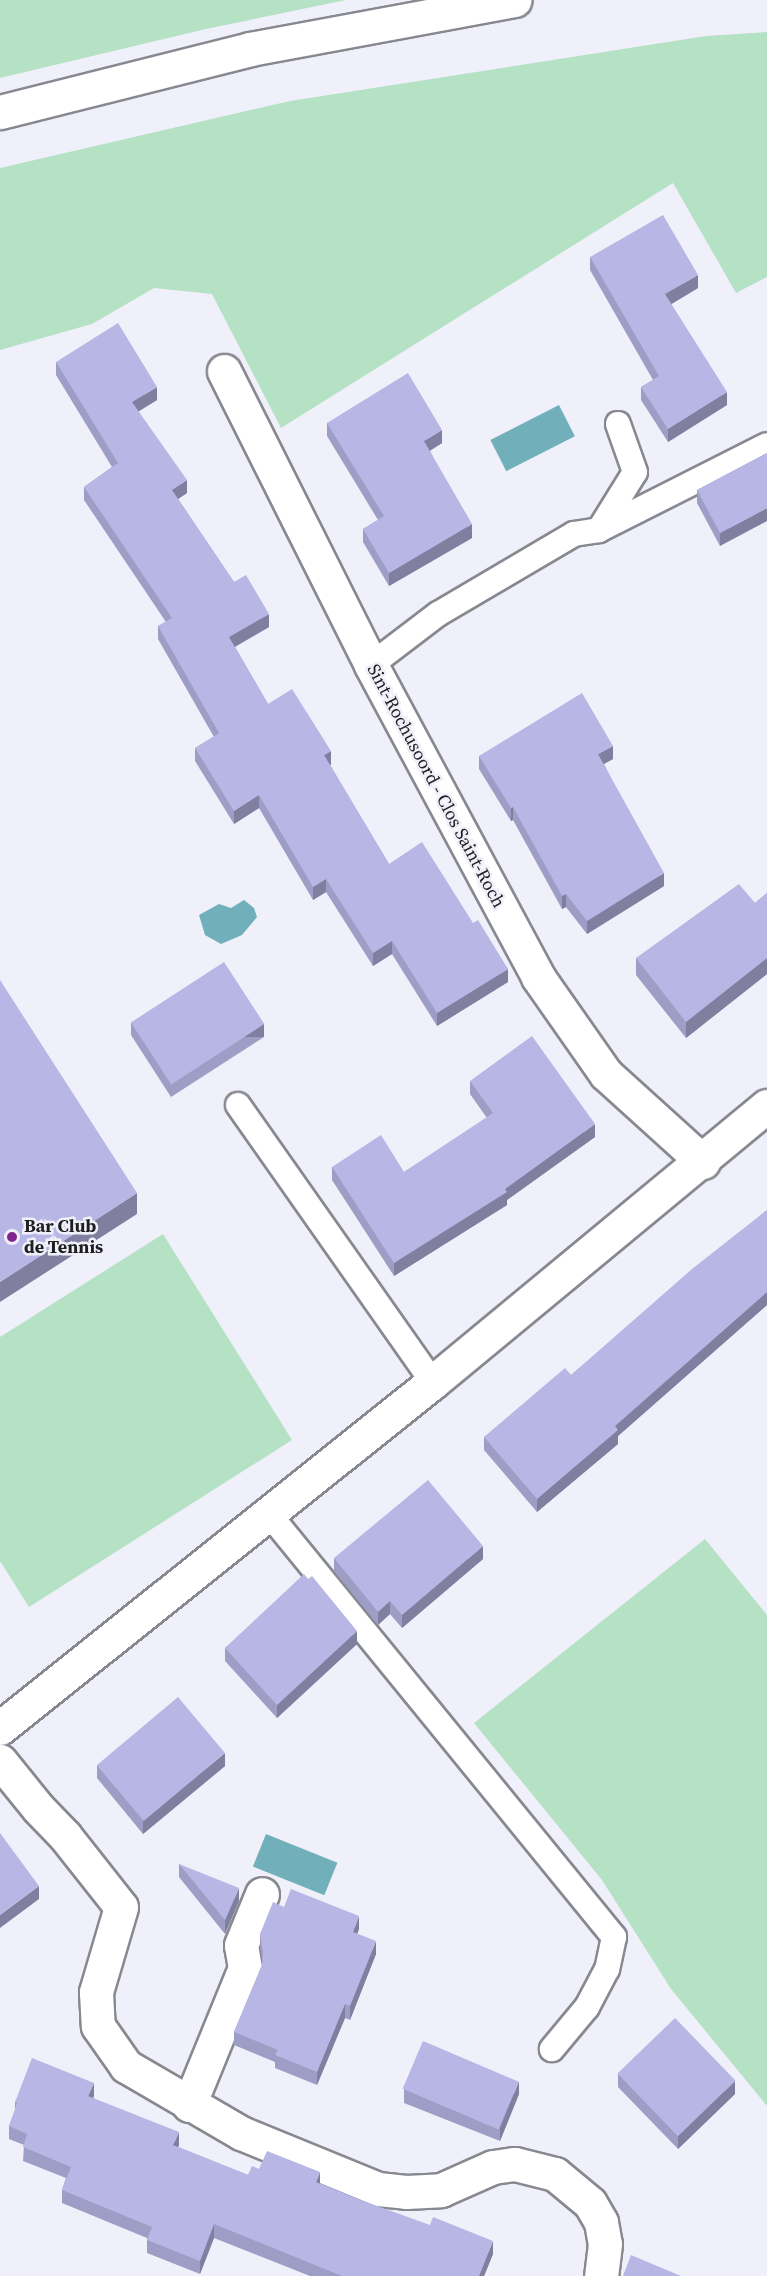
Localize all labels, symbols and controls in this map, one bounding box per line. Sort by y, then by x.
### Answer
street label: Sint-Rochusoord - Clos Saint-Roch [362,661,510,911]
place label: Bar Club de Tennis [24,1216,103,1258]
marker: Bar Club de Tennis [5,1230,19,1244]

